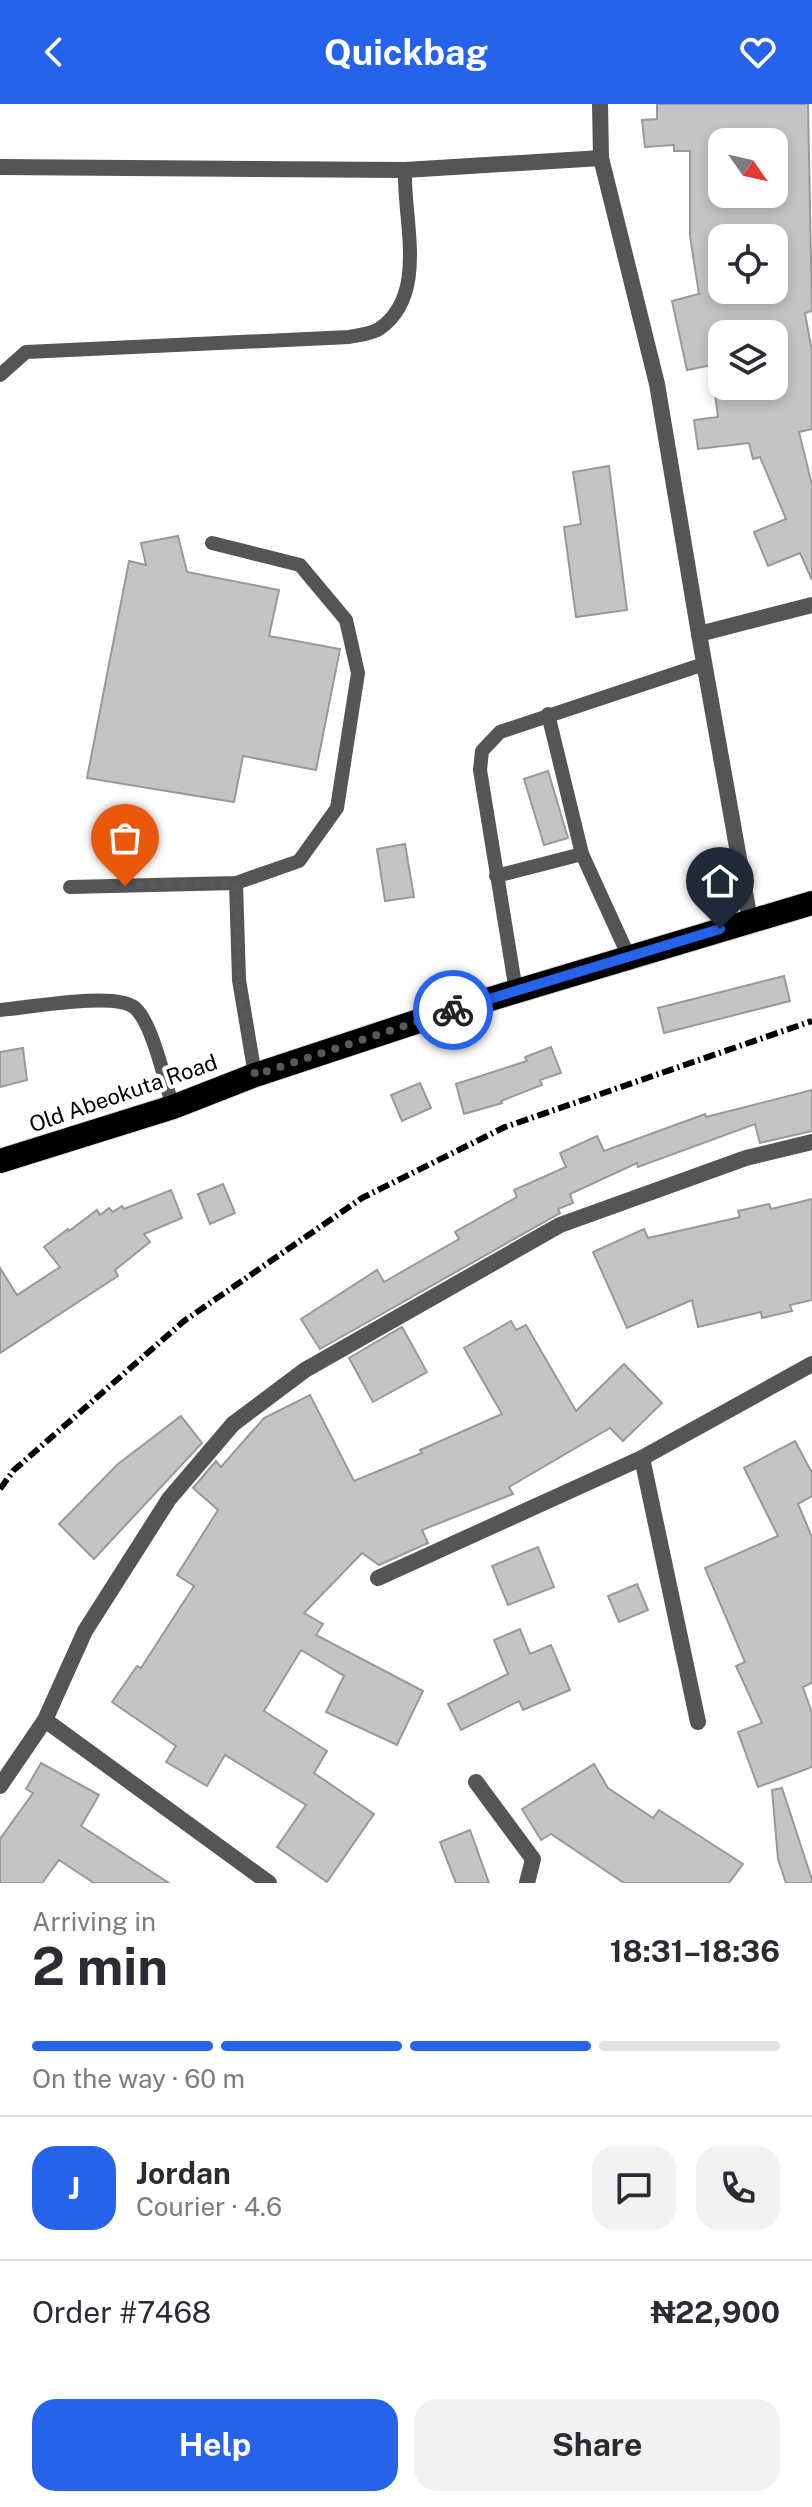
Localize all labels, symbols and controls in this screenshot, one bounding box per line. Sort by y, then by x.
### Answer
icon: back [32,30,76,74]
icon: heart [736,30,780,74]
text: Quickbag [324,31,488,73]
north arrow [708,128,788,208]
map controls [708,128,788,400]
button: locate [708,224,788,304]
button: layers [708,320,788,400]
pin [91,804,159,886]
icon: bag [103,816,147,860]
pin [686,847,754,929]
icon: home [698,859,742,903]
courier [413,970,493,1050]
icon: bike [431,988,475,1032]
street label: Old Abeokuta Road [26,1049,220,1137]
text: Arriving in [32,1906,156,1937]
text: 18:31–18:36 [610,1933,780,1969]
text: 2 min [32,1936,168,1997]
text: On the way · 60 m [32,2063,245,2094]
button: chat [592,2146,676,2230]
button: phone [696,2146,780,2230]
text: Jordan [136,2155,231,2191]
text: J [68,2170,80,2206]
text: Courier · 4.6 [136,2191,282,2222]
text: Order #7468 [32,2294,211,2330]
text: ₦22,900 [650,2294,780,2330]
button: Help [32,2399,398,2491]
button: Share [414,2399,780,2491]

